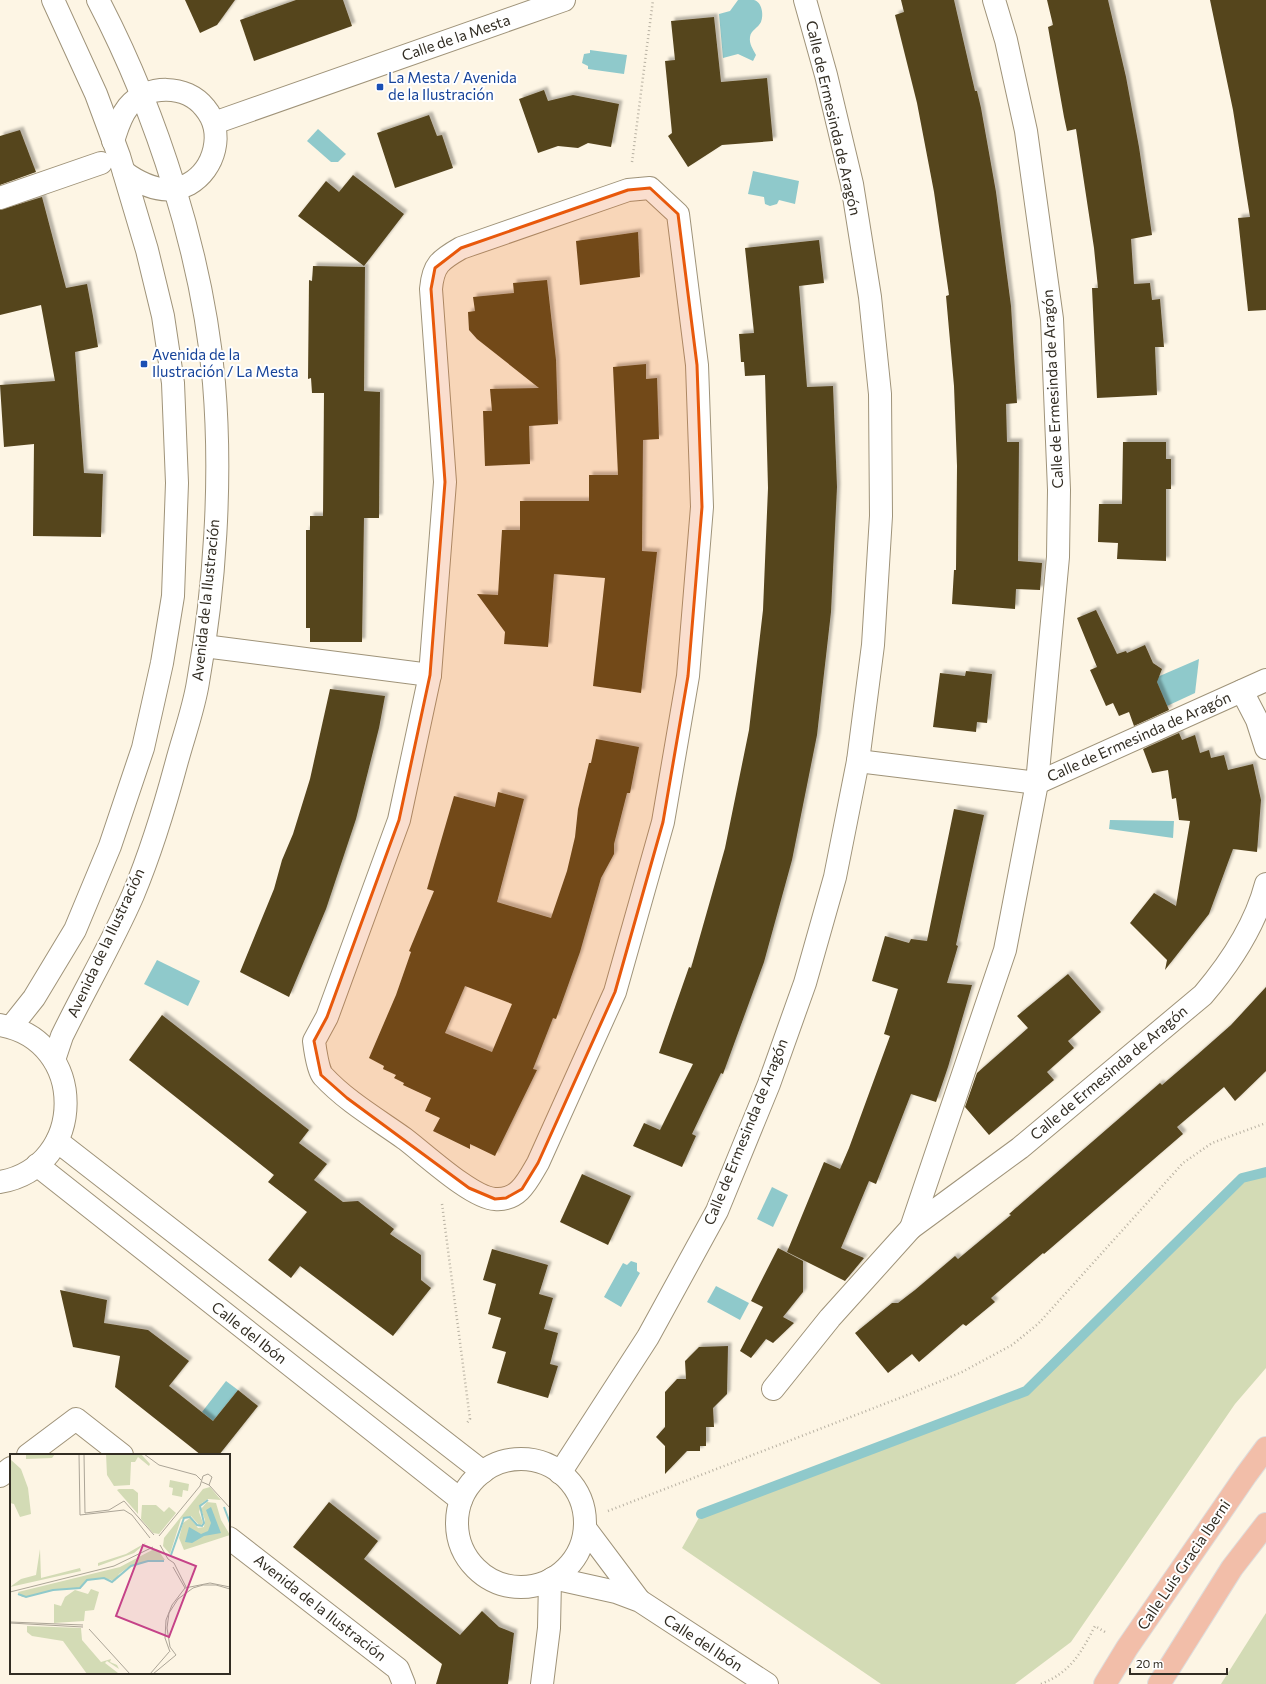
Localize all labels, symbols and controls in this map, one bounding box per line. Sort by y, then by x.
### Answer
street label: Calle de la Mesta [399,10,512,64]
street label: Calle de Ermesinda de Aragón [803,19,865,217]
place label: La Mesta / Avenida de la Ilustración [388,68,517,103]
marker: La Mesta / Avenida de la Ilustración [375,82,385,92]
street label: Calle de Ermesinda de Aragón [1038,289,1066,489]
place label: Avenida de la Ilustración / La Mesta [152,345,299,380]
marker: Avenida de la Ilustración / La Mesta [139,359,149,369]
street label: Avenida de la Ilustración [188,518,222,682]
street label: Calle de Ermesinda de Aragón [1044,687,1233,785]
street label: Avenida de la Ilustración [63,865,148,1020]
street label: Calle de Ermesinda de Aragón [1026,1001,1191,1143]
street label: Calle de Ermesinda de Aragón [699,1036,791,1228]
street label: Calle del Ibón [208,1297,291,1367]
inset map [10,1454,230,1674]
street label: Calle Luis Gracia Iberni [1133,1496,1233,1633]
street label: Avenida de la Ilustración [251,1550,390,1664]
street label: Calle del Ibón [661,1610,746,1674]
scale bar [1130,1650,1227,1676]
text: 20 m [1136,1656,1163,1670]

